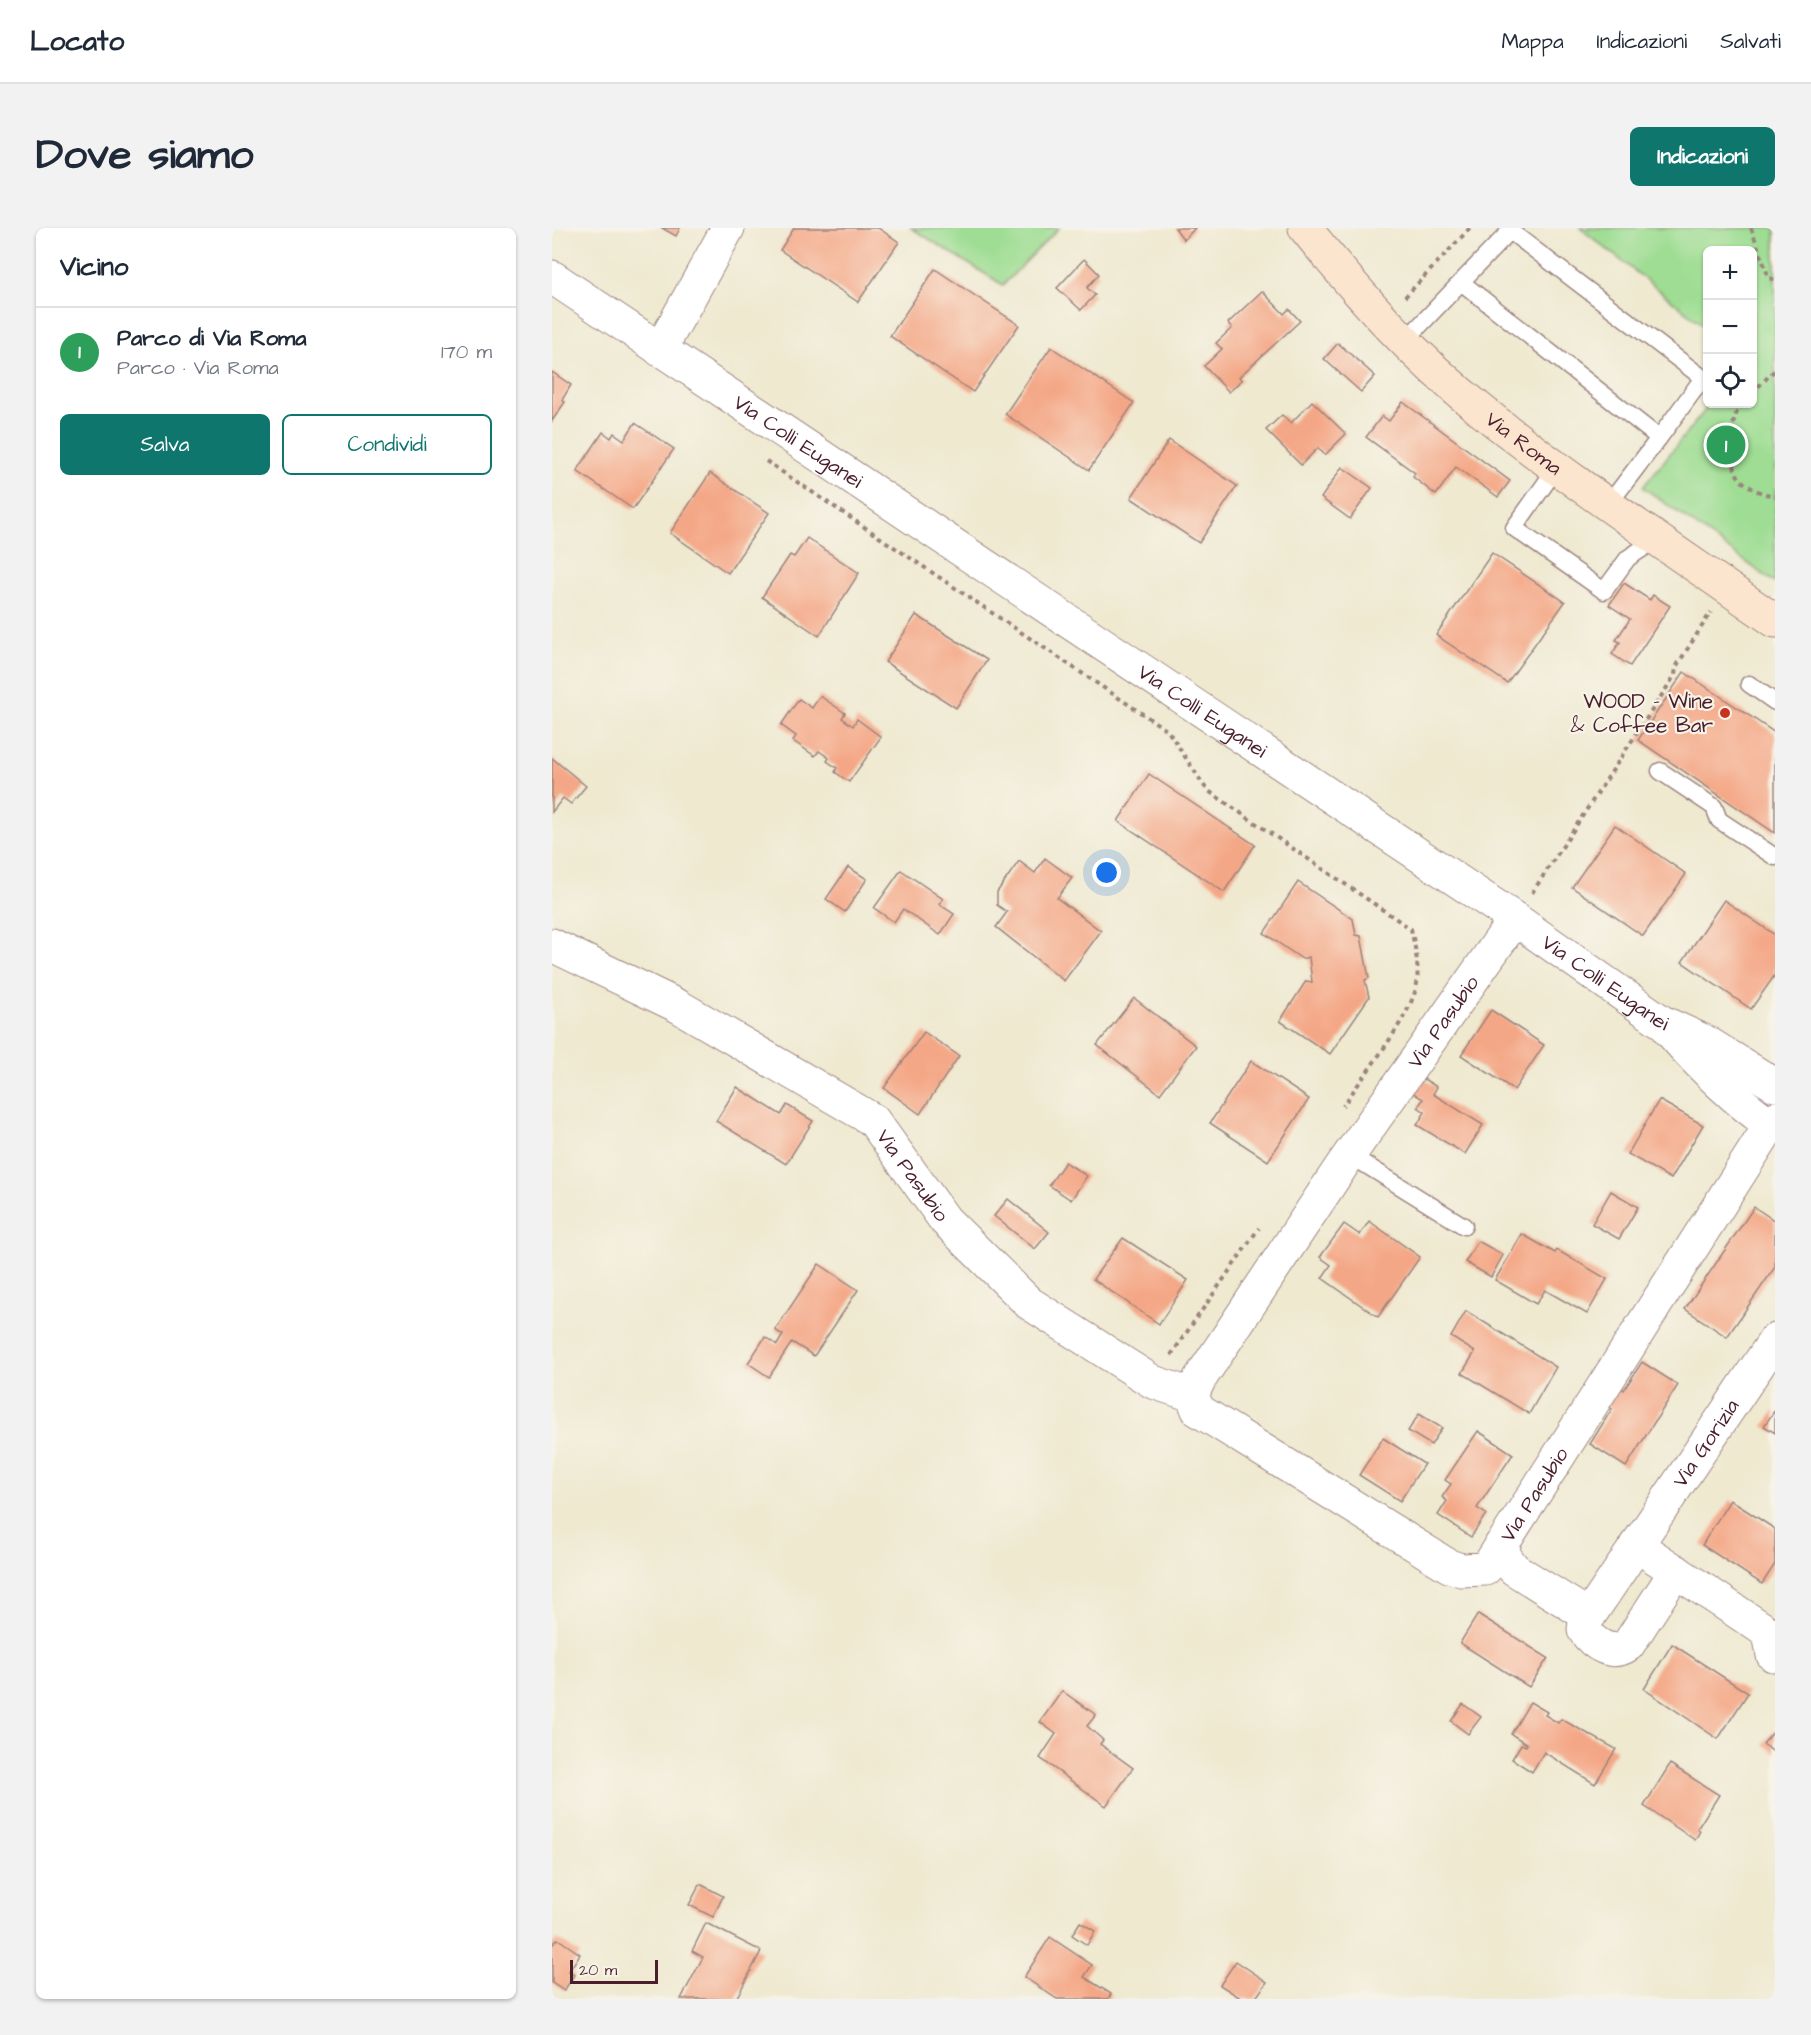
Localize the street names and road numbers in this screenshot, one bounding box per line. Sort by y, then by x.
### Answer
street label: Via Colli Euganei [728,388,869,495]
street label: Via Roma [1479,405,1568,482]
street label: Via Colli Euganei [1132,657,1273,764]
street label: Via Colli Euganei [1536,928,1674,1038]
street label: Via Pasubio [1400,969,1486,1074]
street label: Via Pasubio [870,1123,956,1228]
street label: Via Gorizia [1665,1393,1746,1493]
street label: Via Pasubio [1493,1441,1575,1548]

